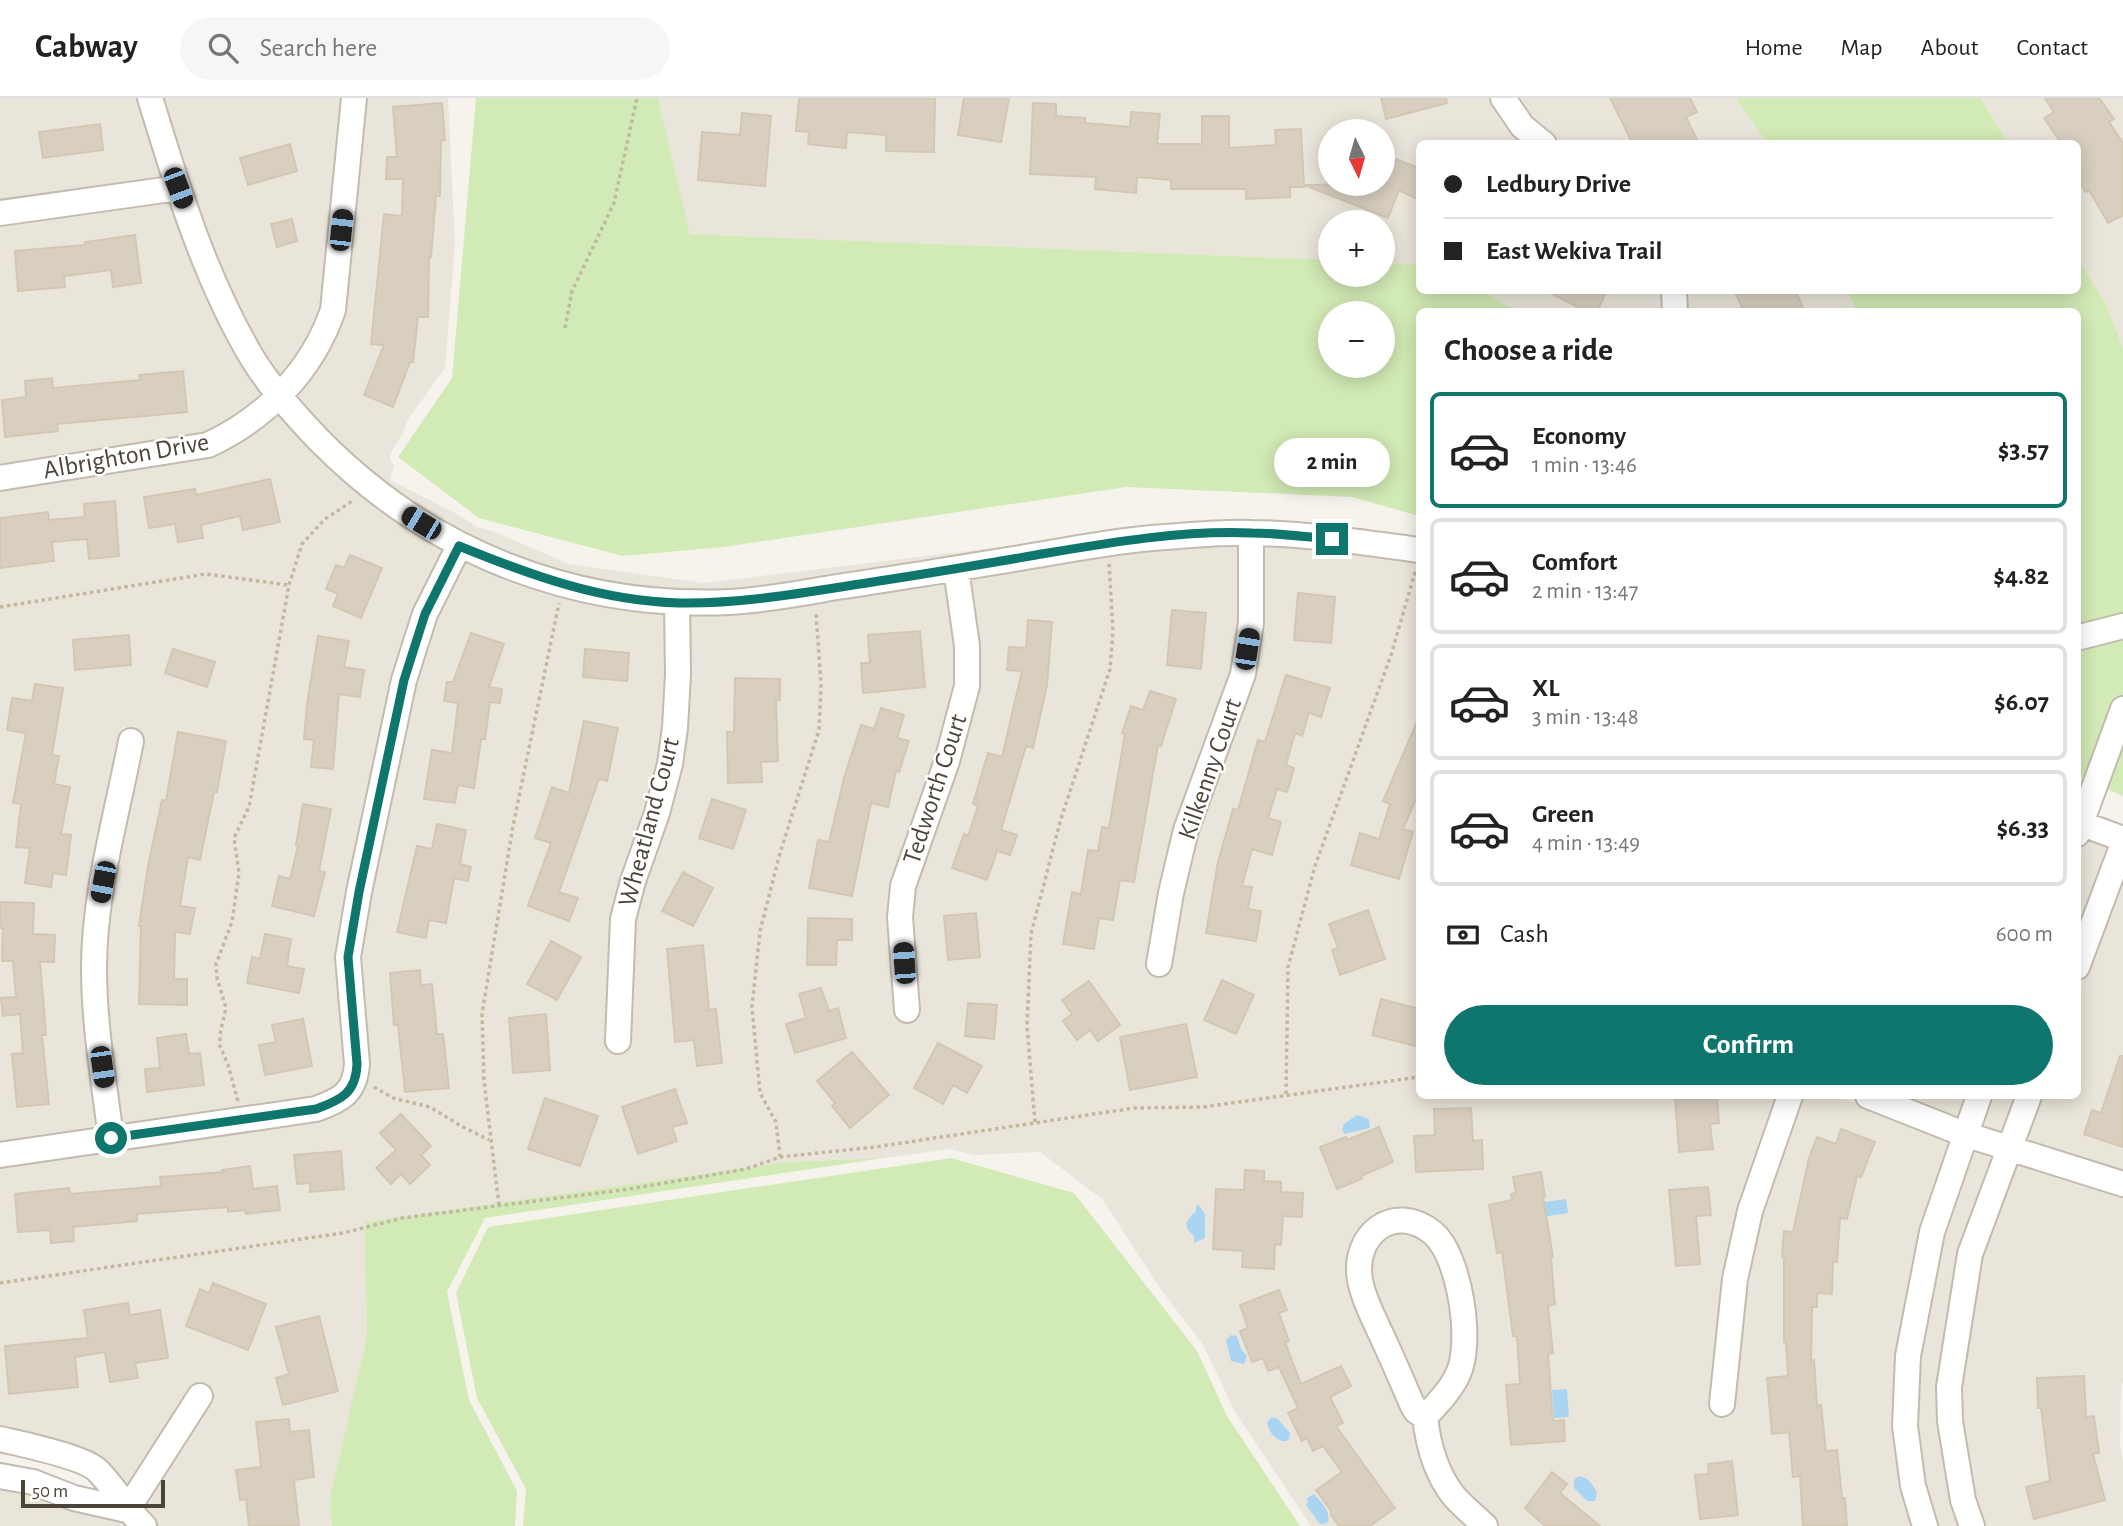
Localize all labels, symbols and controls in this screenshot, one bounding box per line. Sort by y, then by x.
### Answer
search box [180,17,670,80]
icon: search [204,29,242,67]
text: Cabway [35,31,138,64]
text: Search here [260,35,377,61]
text: Home [1745,36,1803,60]
text: Map [1841,36,1883,60]
text: About [1921,36,1978,60]
text: Contact [2016,36,2088,60]
north arrow [1318,119,1395,196]
map controls [1318,119,1395,378]
car [161,165,196,211]
text: Ledbury Drive [1486,171,1631,197]
car [329,208,354,252]
button: + [1318,210,1395,287]
text: East Wekiva Trail [1486,238,1662,264]
button: − [1318,301,1395,378]
text: Choose a ride [1444,334,1613,366]
icon: car [1448,419,1511,482]
text: Economy [1532,423,1626,449]
street label: Albrighton Drive [41,429,211,483]
text: $3.57 [1998,437,2049,463]
callout: 2 min [1274,438,1390,486]
text: 2 min [1306,451,1358,474]
text: 1 min · 13:46 [1532,454,1637,477]
car [398,503,445,543]
route end [1316,523,1348,555]
icon: car [1448,545,1511,608]
text: Comfort [1532,549,1617,575]
text: $4.82 [1993,563,2049,589]
text: 2 min · 13:47 [1532,580,1638,603]
car [1234,627,1261,671]
icon: car [1448,671,1511,734]
text: XL [1532,675,1559,701]
text: $6.07 [1994,689,2049,715]
street label: Kilkenny Court [1174,695,1246,843]
text: 3 min · 13:48 [1532,706,1639,729]
street label: Tedworth Court [899,711,971,867]
street label: Wheatland Court [614,735,684,909]
icon: car [1448,797,1511,860]
text: Green [1532,801,1594,827]
text: $6.33 [1996,815,2049,841]
text: 4 min · 13:49 [1532,832,1640,855]
car [89,859,118,905]
icon: cash [1444,916,1482,954]
text: Cash [1500,921,1549,947]
text: 600 m [1996,923,2053,946]
car [893,941,916,985]
button: Confirm [1444,1005,2053,1085]
car [89,1045,116,1089]
route start [95,1122,127,1154]
scale bar [21,1477,164,1509]
text: 50 m [32,1482,68,1501]

